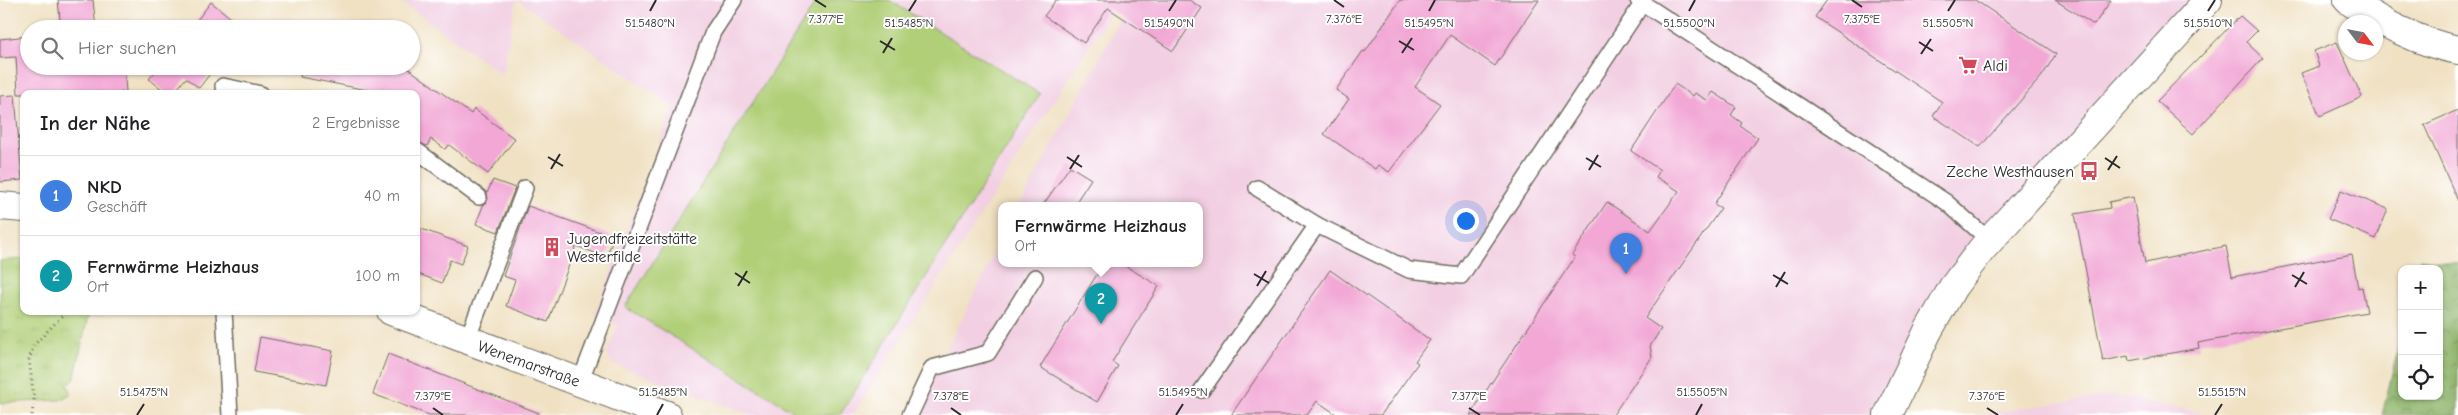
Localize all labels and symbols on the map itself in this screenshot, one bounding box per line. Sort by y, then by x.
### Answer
text: 7.377°E [808,12,844,26]
text: 7.376°E [1326,12,1362,26]
text: 7.375°E [1844,12,1880,26]
north arrow [2338,15,2383,60]
text: 51.5480°N [625,16,675,30]
text: 51.5485°N [885,16,933,30]
text: 51.5490°N [1144,16,1194,30]
text: 51.5495°N [1404,16,1454,30]
text: 51.5500°N [1663,16,1715,30]
text: 51.5505°N [1923,16,1973,30]
text: 51.5510°N [2183,16,2233,30]
supermarket icon: Aldi [1957,54,1979,76]
place label: Aldi [1983,57,2008,75]
bus stop icon: Zeche Westhausen [2078,160,2100,182]
place label: Zeche Westhausen [1947,163,2074,181]
your location [1453,208,1479,234]
place label: Jugendfreizeitstätte Westerfilde [567,230,697,266]
pin: 1 [1610,233,1642,274]
building icon: Jugendfreizeitstätte Westerfilde [541,236,563,258]
pin: 2 [1085,283,1117,324]
street label: Wenemarstraße [475,337,582,391]
text: 51.5475°N [120,385,168,399]
text: 51.5485°N [639,385,687,399]
text: 51.5495°N [1158,385,1208,399]
text: 51.5505°N [1677,385,1727,399]
text: 51.5515°N [2198,385,2246,399]
text: 7.379°E [415,389,451,403]
text: 7.378°E [933,389,969,403]
text: 7.377°E [1451,389,1487,403]
text: 7.376°E [1969,389,2005,403]

